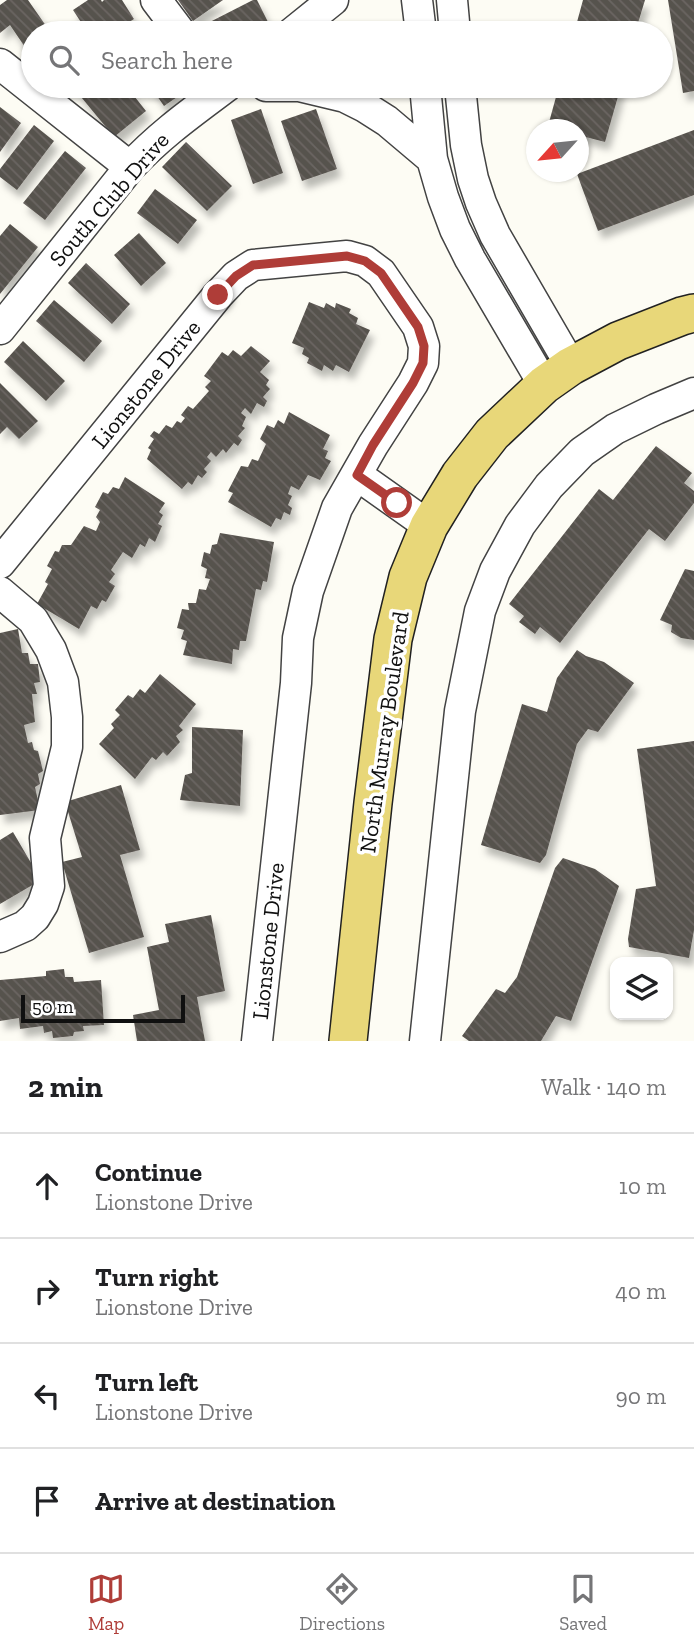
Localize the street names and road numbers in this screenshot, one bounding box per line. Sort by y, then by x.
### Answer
street label: South Club Drive [43,126,175,272]
street label: Lionstone Drive [85,314,207,454]
street label: North Murray Boulevard [353,609,415,855]
street label: Lionstone Drive [246,861,290,1021]

